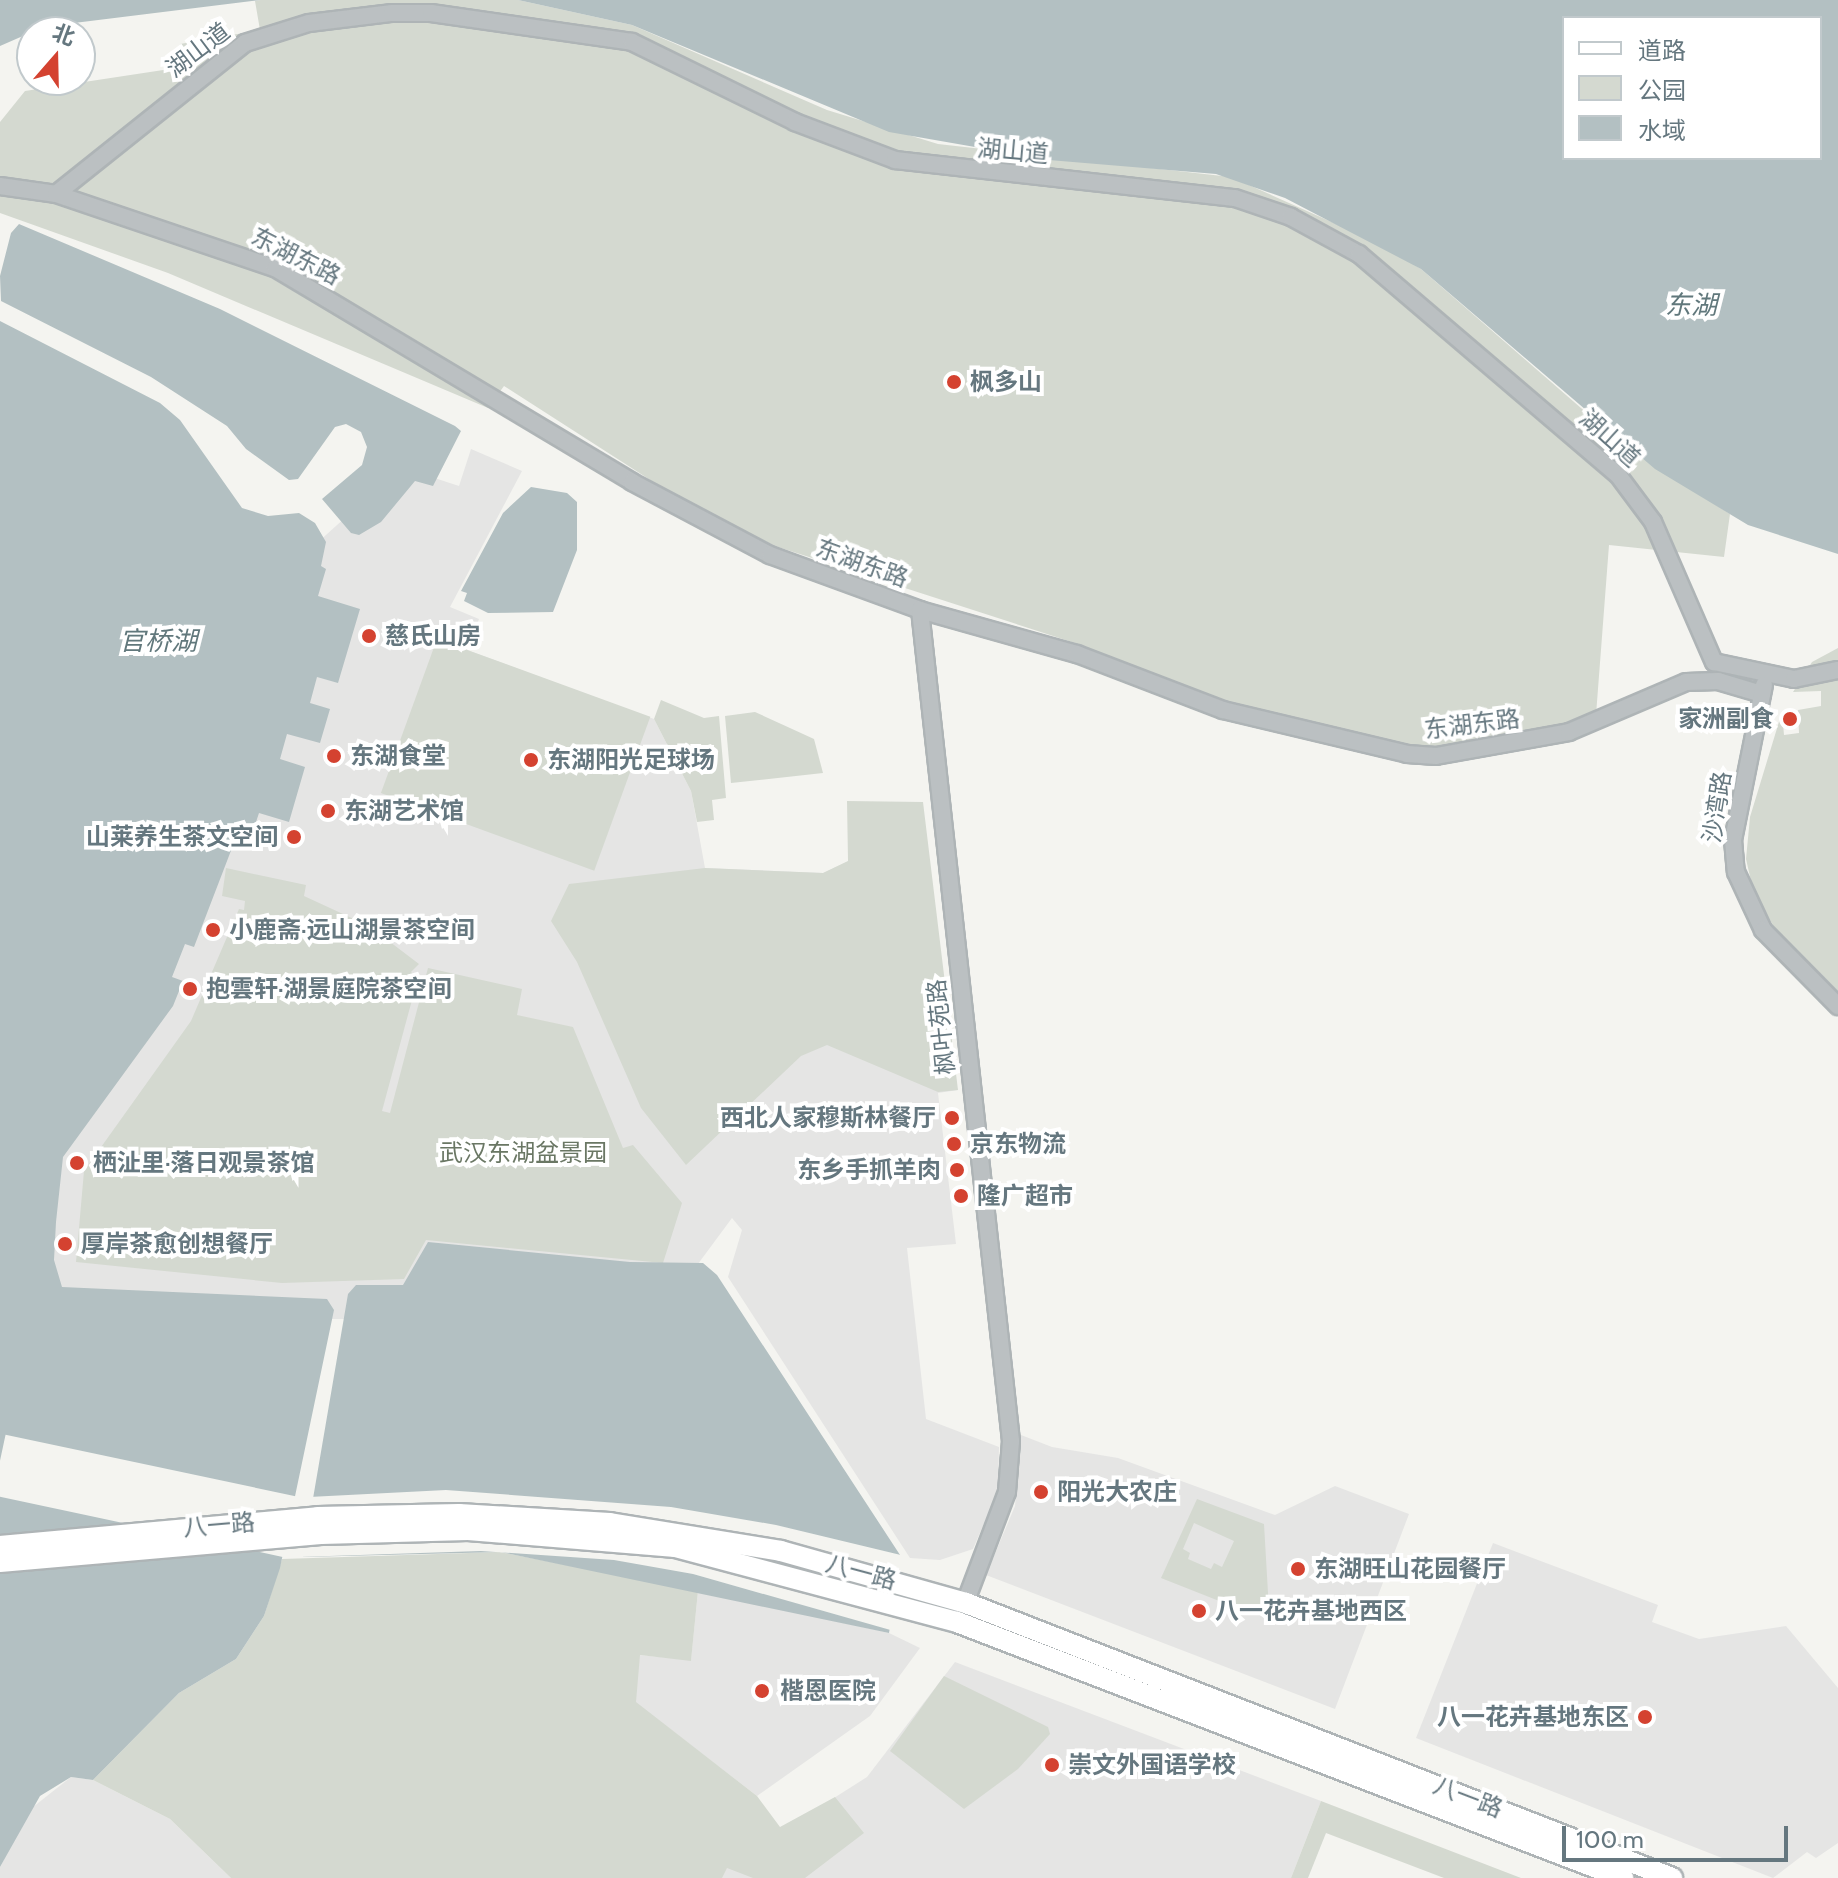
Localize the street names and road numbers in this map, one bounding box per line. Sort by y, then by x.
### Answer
street label: 湖山道 [161,17,235,83]
street label: 湖山道 [976,134,1050,168]
street label: 东湖东路 [247,221,345,291]
street label: 湖山道 [1574,403,1646,473]
street label: 东湖东路 [812,533,912,593]
street label: 东湖东路 [1423,704,1521,744]
street label: 沙湾路 [1697,769,1737,845]
street label: 枫叶苑路 [922,978,960,1076]
street label: 八一路 [182,1508,256,1542]
street label: 八一路 [822,1549,900,1595]
street label: 八一路 [1429,1771,1507,1823]

